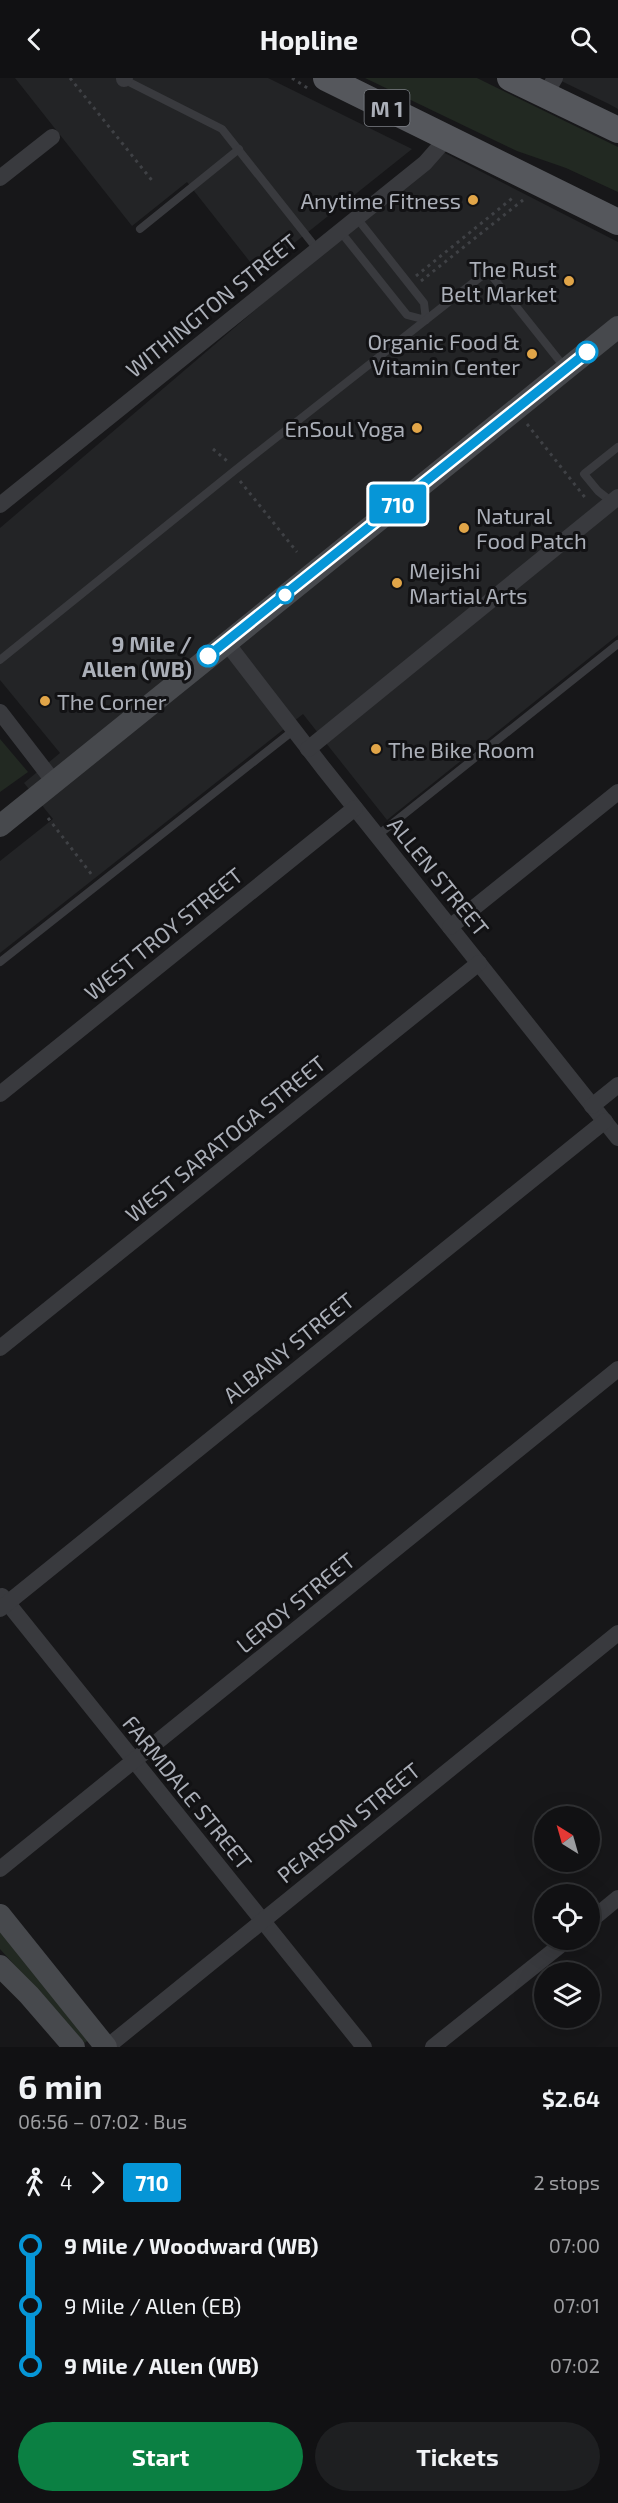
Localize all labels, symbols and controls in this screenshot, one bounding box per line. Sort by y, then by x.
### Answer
icon: back [18,23,51,56]
text: Hopline [260,23,358,55]
icon: search [567,23,600,56]
road number: M 1 [364,90,410,126]
place label: Anytime Fitness [300,187,461,213]
marker: Anytime Fitness [466,193,480,207]
street label: WITHINGTON STREET [120,228,302,382]
place label: The Rust Belt Market [441,255,557,306]
marker: The Rust Belt Market [562,274,576,288]
place label: Organic Food & Vitamin Center [367,328,520,379]
unlabelled marker [576,341,598,363]
marker: Organic Food & Vitamin Center [525,347,539,361]
place label: EnSoul Yoga [284,415,405,441]
marker: EnSoul Yoga [410,421,424,435]
line badge: 710 [364,484,432,524]
text: 710 [381,492,415,517]
place label: Natural Food Patch [476,502,587,553]
marker: Natural Food Patch [457,521,471,535]
place label: Mejishi Martial Arts [409,557,528,608]
marker: Mejishi Martial Arts [390,576,404,590]
unlabelled marker [276,586,294,604]
place label: 9 Mile / Allen (WB) [82,630,192,681]
marker: 9 Mile / Allen (WB) [197,645,219,667]
place label: The Corner [57,688,167,714]
marker: The Corner [38,694,52,708]
place label: The Bike Room [388,736,535,762]
marker: The Bike Room [369,742,383,756]
street label: ALLEN STREET [383,811,495,941]
street label: WEST TROY STREET [79,861,247,1005]
street label: WEST SARATOGA STREET [120,1049,330,1227]
street label: ALBANY STREET [217,1286,359,1408]
street label: LEROY STREET [231,1546,360,1658]
street label: FARMDALE STREET [118,1710,258,1874]
street label: PEARSON STREET [271,1756,425,1888]
north arrow [534,1806,600,1872]
map controls [534,1806,600,2028]
button: locate [534,1884,600,1950]
button: layers [534,1962,600,2028]
text: 6 min [18,2066,103,2106]
text: $2.64 [542,2085,600,2111]
text: 06:56 – 07:02 · Bus [18,2109,187,2133]
icon: walk [18,2166,51,2199]
icon: forward [81,2166,114,2199]
text: 4 [60,2170,72,2194]
text: 710 [135,2170,169,2195]
text: 2 stops [533,2170,600,2194]
text: 9 Mile / Woodward (WB) [64,2232,318,2258]
text: 07:00 [549,2233,600,2257]
text: 9 Mile / Allen (EB) [64,2292,242,2318]
text: 07:01 [553,2293,600,2317]
text: 9 Mile / Allen (WB) [64,2352,259,2378]
text: 07:02 [550,2353,600,2377]
button: Start [18,2422,303,2491]
button: Tickets [315,2422,600,2491]

